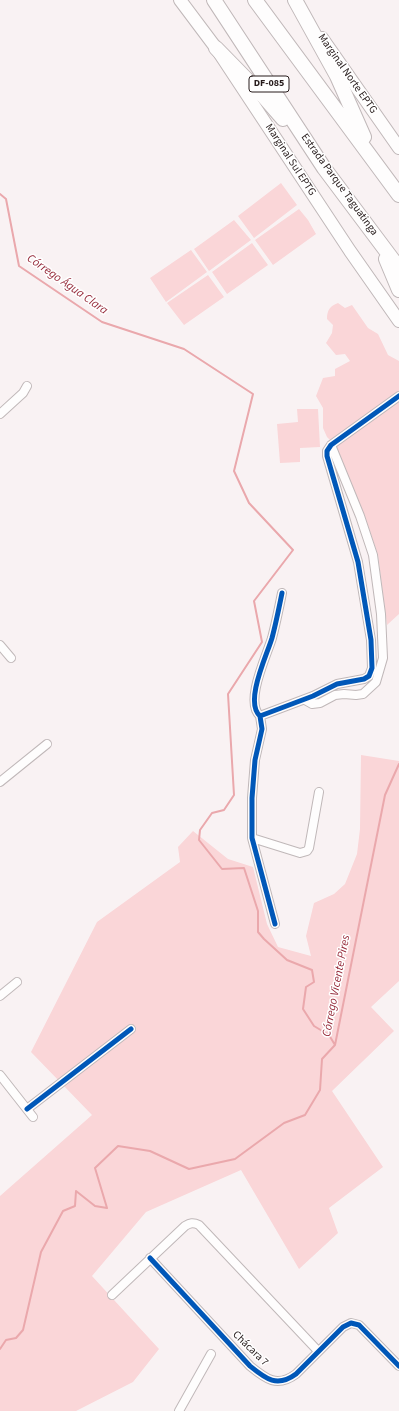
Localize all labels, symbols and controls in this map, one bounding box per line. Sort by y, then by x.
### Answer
street label: Marginal Norte EPTG [315,32,379,116]
road number: DF-085 [249,76,289,92]
street label: Marginal Sul EPTG [262,122,318,198]
street label: Estrada Parque Taguatinga [298,132,380,238]
water label: Córrego Água Clara [24,252,110,318]
water label: Córrego Vicente Pires [320,934,354,1038]
street label: Chácara 7 [229,1329,271,1369]

